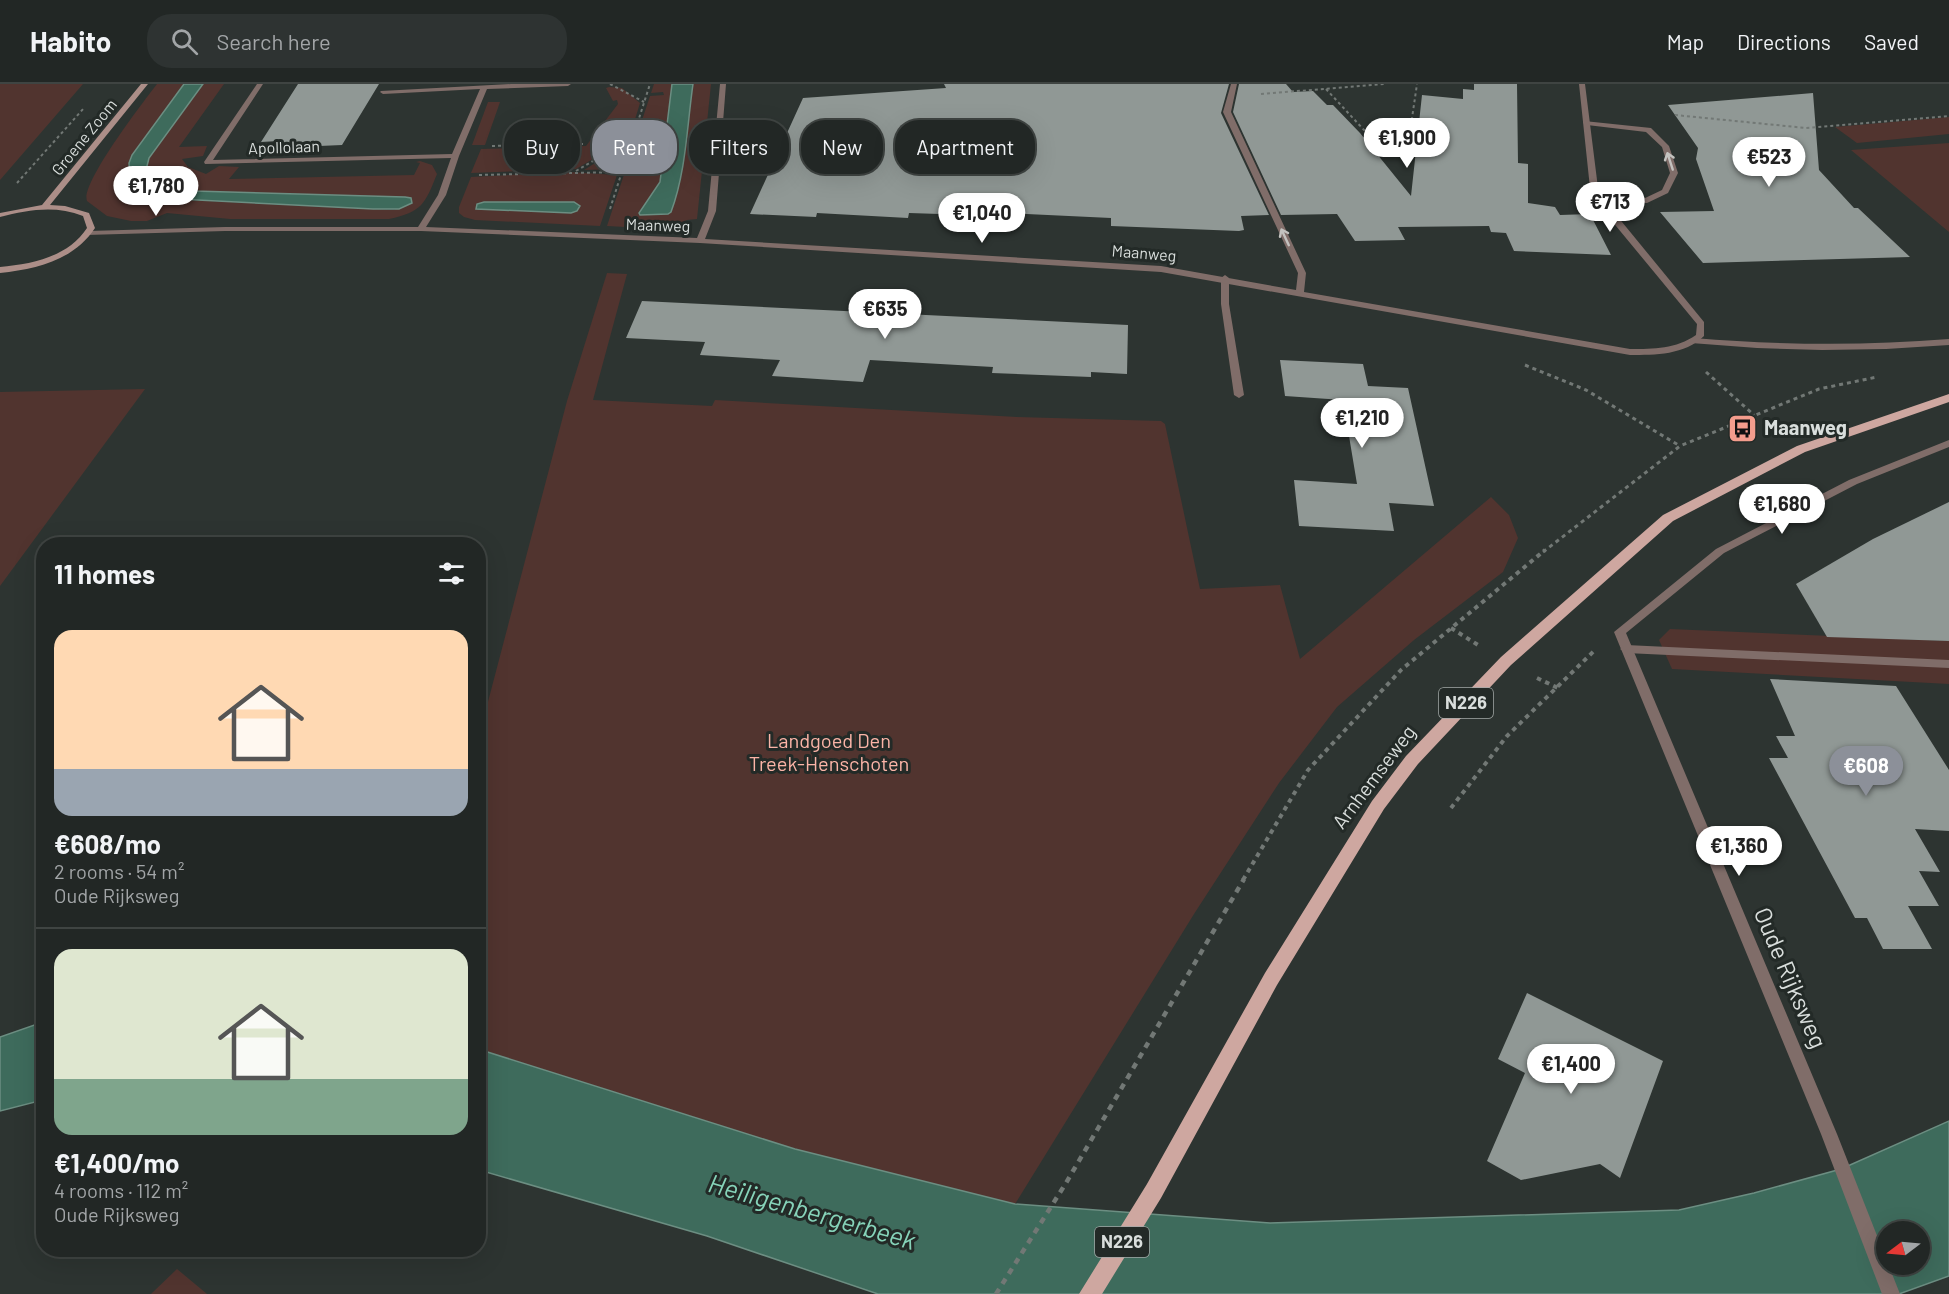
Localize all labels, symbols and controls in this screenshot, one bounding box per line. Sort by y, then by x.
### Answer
search box [147,14,567,68]
text: Habito [30,24,111,58]
icon: search [168,25,201,58]
text: Search here [216,28,331,54]
text: Map [1667,29,1704,54]
text: Directions [1737,29,1831,54]
text: Saved [1864,29,1919,54]
street label: Groene Zoom [47,95,120,179]
pin: €1,900 [1358,118,1456,169]
chip: Buy [504,120,580,174]
chip: Rent [592,120,677,174]
chip: Filters [689,120,789,174]
chip: New [801,120,883,174]
chip: Apartment [895,120,1035,174]
text: €1,900 [1378,125,1436,149]
street label: Apollolaan [248,136,320,157]
pin: €523 [1733,137,1805,188]
text: €523 [1746,144,1792,168]
one-way arrow [1664,152,1675,171]
pin: €1,780 [107,166,205,217]
text: €1,780 [127,173,185,197]
pin: €713 [1574,182,1646,233]
text: €713 [1590,189,1630,213]
pin: €1,040 [933,193,1031,244]
text: €1,040 [952,200,1012,224]
street label: Maanweg [625,214,691,235]
one-way arrow [1279,228,1291,246]
street label: Maanweg [1111,240,1177,265]
pin: €635 [849,289,921,340]
text: €635 [863,296,908,320]
pin: €1,210 [1313,398,1411,449]
text: €1,210 [1335,405,1389,429]
bus stop icon: Maanweg [1727,412,1759,444]
place label: Maanweg [1764,415,1847,439]
pin: €1,680 [1733,484,1831,535]
text: €1,680 [1753,491,1811,515]
icon: filters [435,557,468,590]
text: 11 homes [54,558,155,589]
icon: home [207,669,315,777]
road number: N226 [1439,688,1493,718]
street label: Arnhemseweg [1326,720,1420,833]
park label: Landgoed Den Treek-Henschoten [749,728,909,775]
pin: €608 [1830,746,1902,797]
text: €608 [1843,753,1889,777]
pin: €1,360 [1690,826,1788,877]
text: €608/mo [54,828,161,859]
text: €1,360 [1710,833,1768,857]
text: 2 rooms · 54 m² [54,859,184,883]
text: Oude Rijksweg [54,883,179,907]
street label: Oude Rijksweg [1749,903,1834,1052]
icon: home [207,988,315,1096]
pin: €1,400 [1522,1044,1620,1095]
text: €1,400 [1541,1051,1601,1075]
text: €1,400/mo [54,1147,180,1178]
water label: Heiligenbergerbeek [705,1166,920,1255]
text: 4 rooms · 112 m² [54,1178,188,1202]
text: Oude Rijksweg [54,1202,179,1226]
north arrow [1876,1221,1930,1275]
map controls [1876,1221,1930,1275]
road number: N226 [1095,1227,1149,1257]

